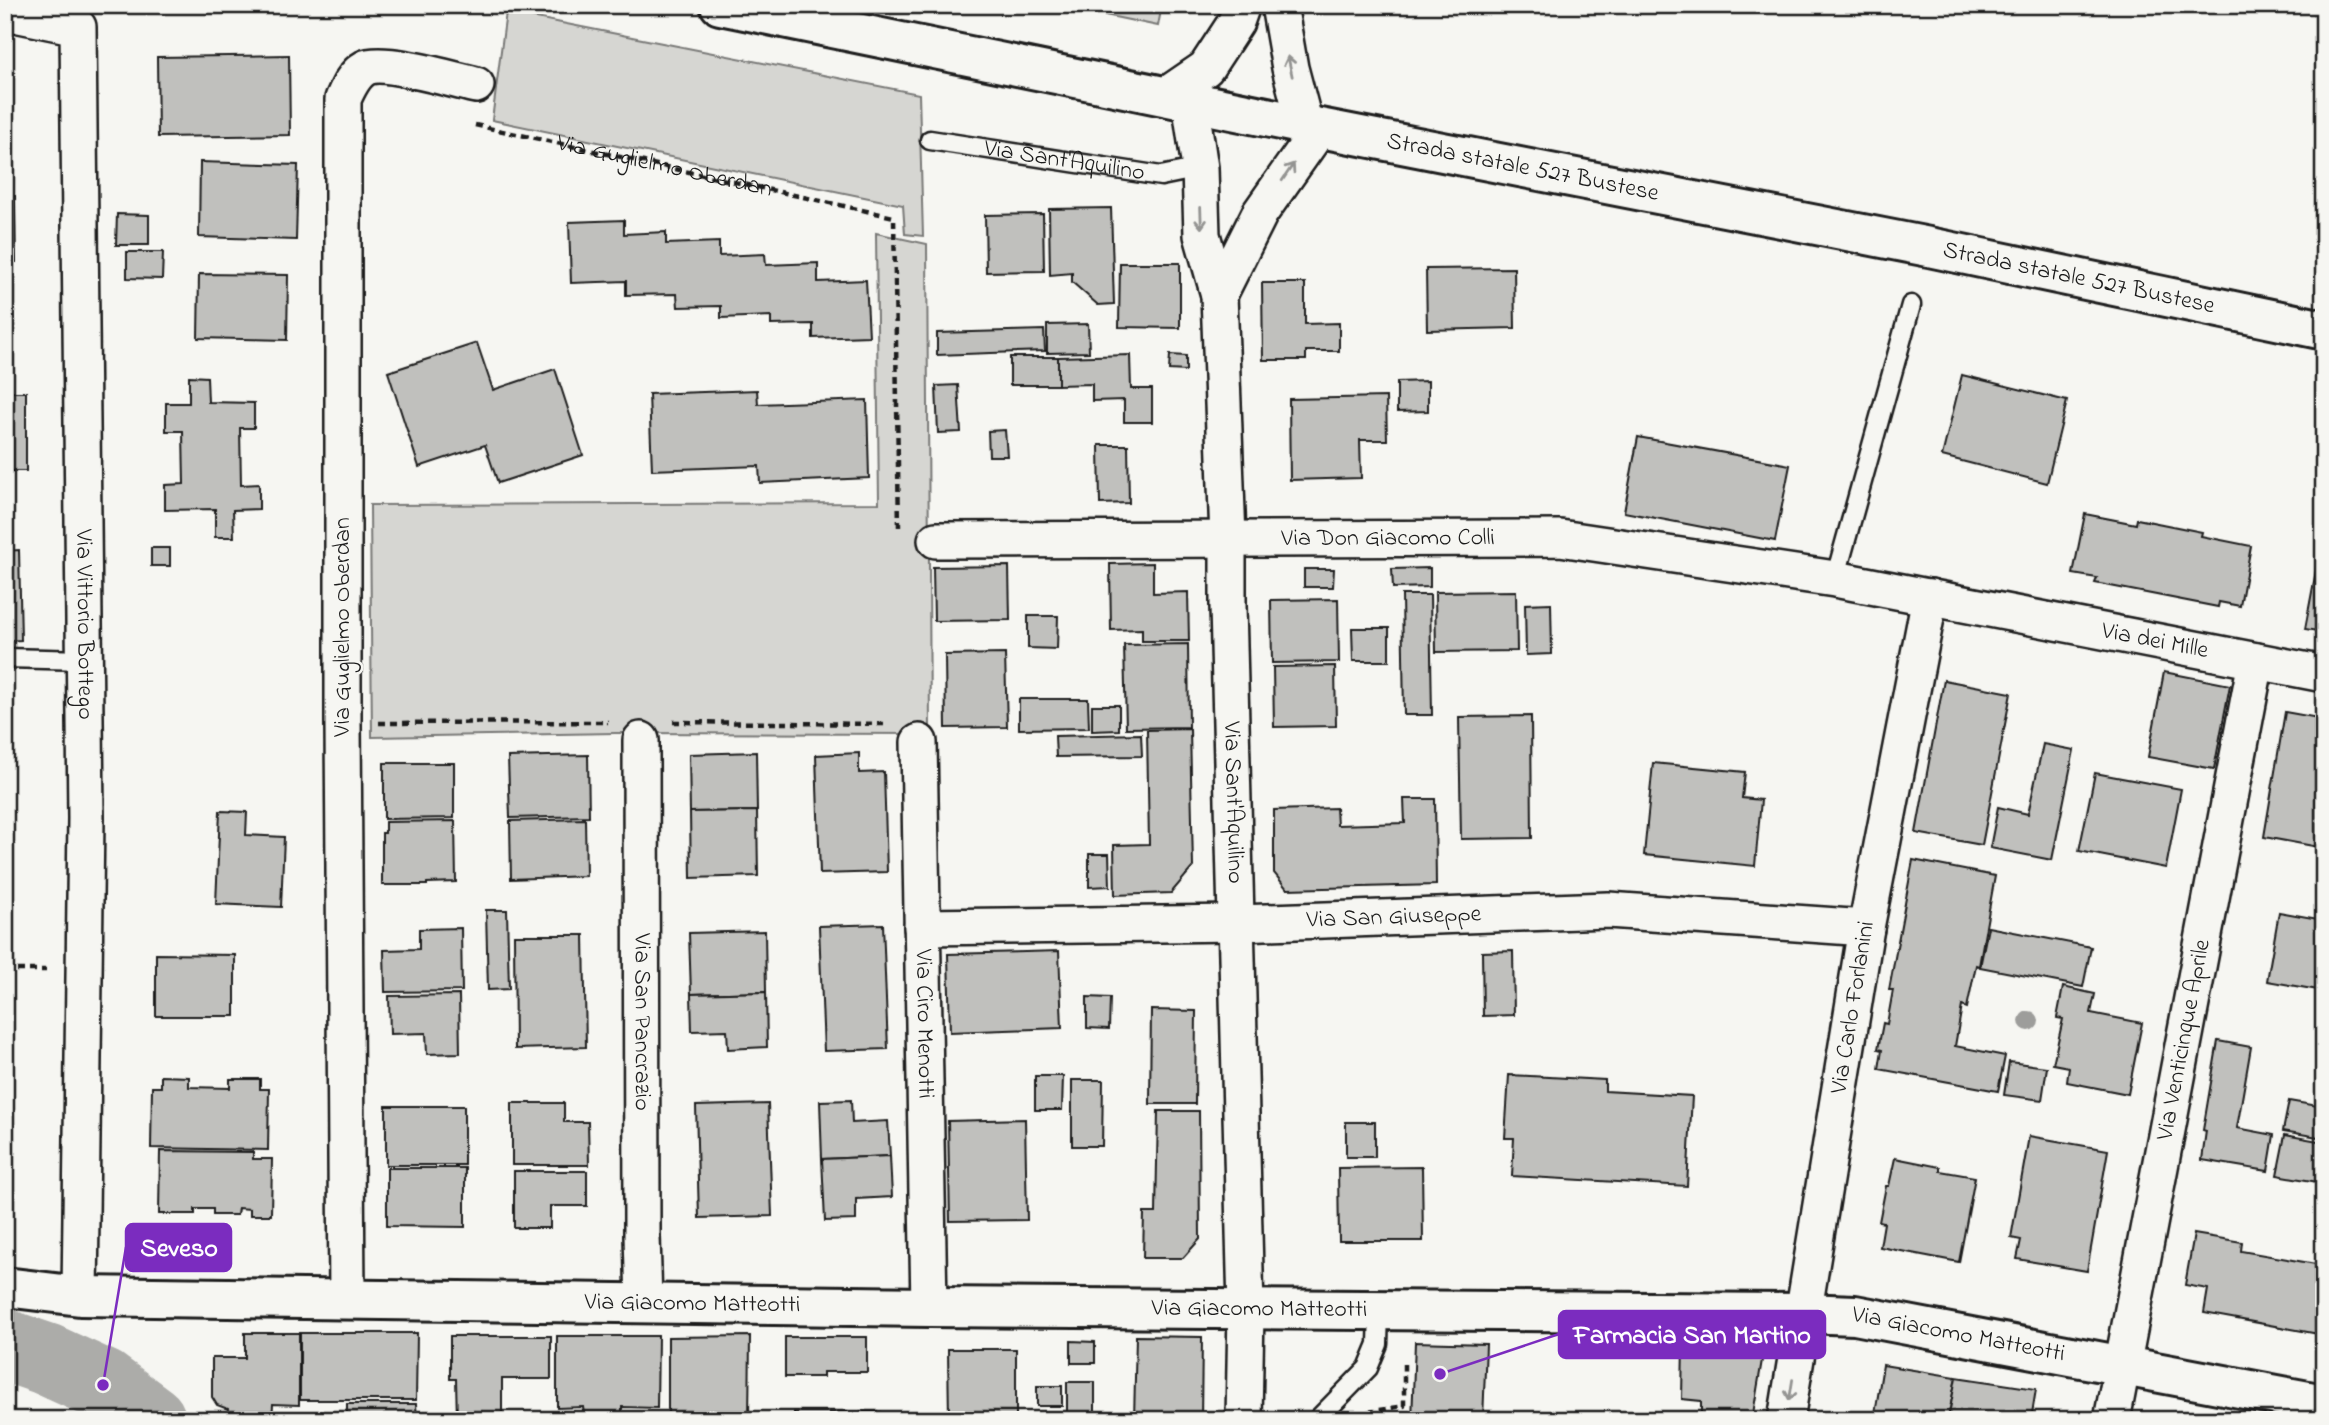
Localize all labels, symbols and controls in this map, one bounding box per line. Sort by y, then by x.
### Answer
one-way arrow [1282,55,1295,77]
street label: Strada statale 527 Bustese [1383,124,1662,211]
street label: Via Guglielmo Oberdan [552,126,776,207]
street label: Via Sant'Aquilino [981,131,1147,191]
one-way arrow [1281,162,1295,182]
one-way arrow [1195,206,1208,229]
street label: Strada statale 527 Bustese [1940,233,2218,324]
street label: Via Guglielmo Oberdan [326,517,361,738]
street label: Via Don Giacomo Colli [1280,521,1495,556]
street label: Via Vittorio Bottego [66,528,103,720]
street label: Via dei Mille [2098,613,2212,669]
street label: Via Sant'Aquilino [1213,720,1253,884]
street label: Via San Giuseppe [1305,897,1482,938]
street label: Via Carlo Forlanini [1822,918,1884,1097]
street label: Via San Pancrazio [624,932,659,1111]
street label: Via Venticinque Aprile [2148,936,2220,1144]
street label: Via Ciro Menotti [905,948,943,1099]
callout: Seveso [126,1224,231,1271]
text: Seveso [140,1231,218,1269]
street label: Via Giacomo Matteotti [583,1285,801,1323]
street label: Via Giacomo Matteotti [1150,1291,1367,1328]
street label: Via Giacomo Matteotti [1848,1297,2068,1372]
callout: Farmacia San Martino [1559,1311,1825,1358]
text: Farmacia San Martino [1571,1318,1811,1356]
one-way arrow [1784,1378,1797,1401]

